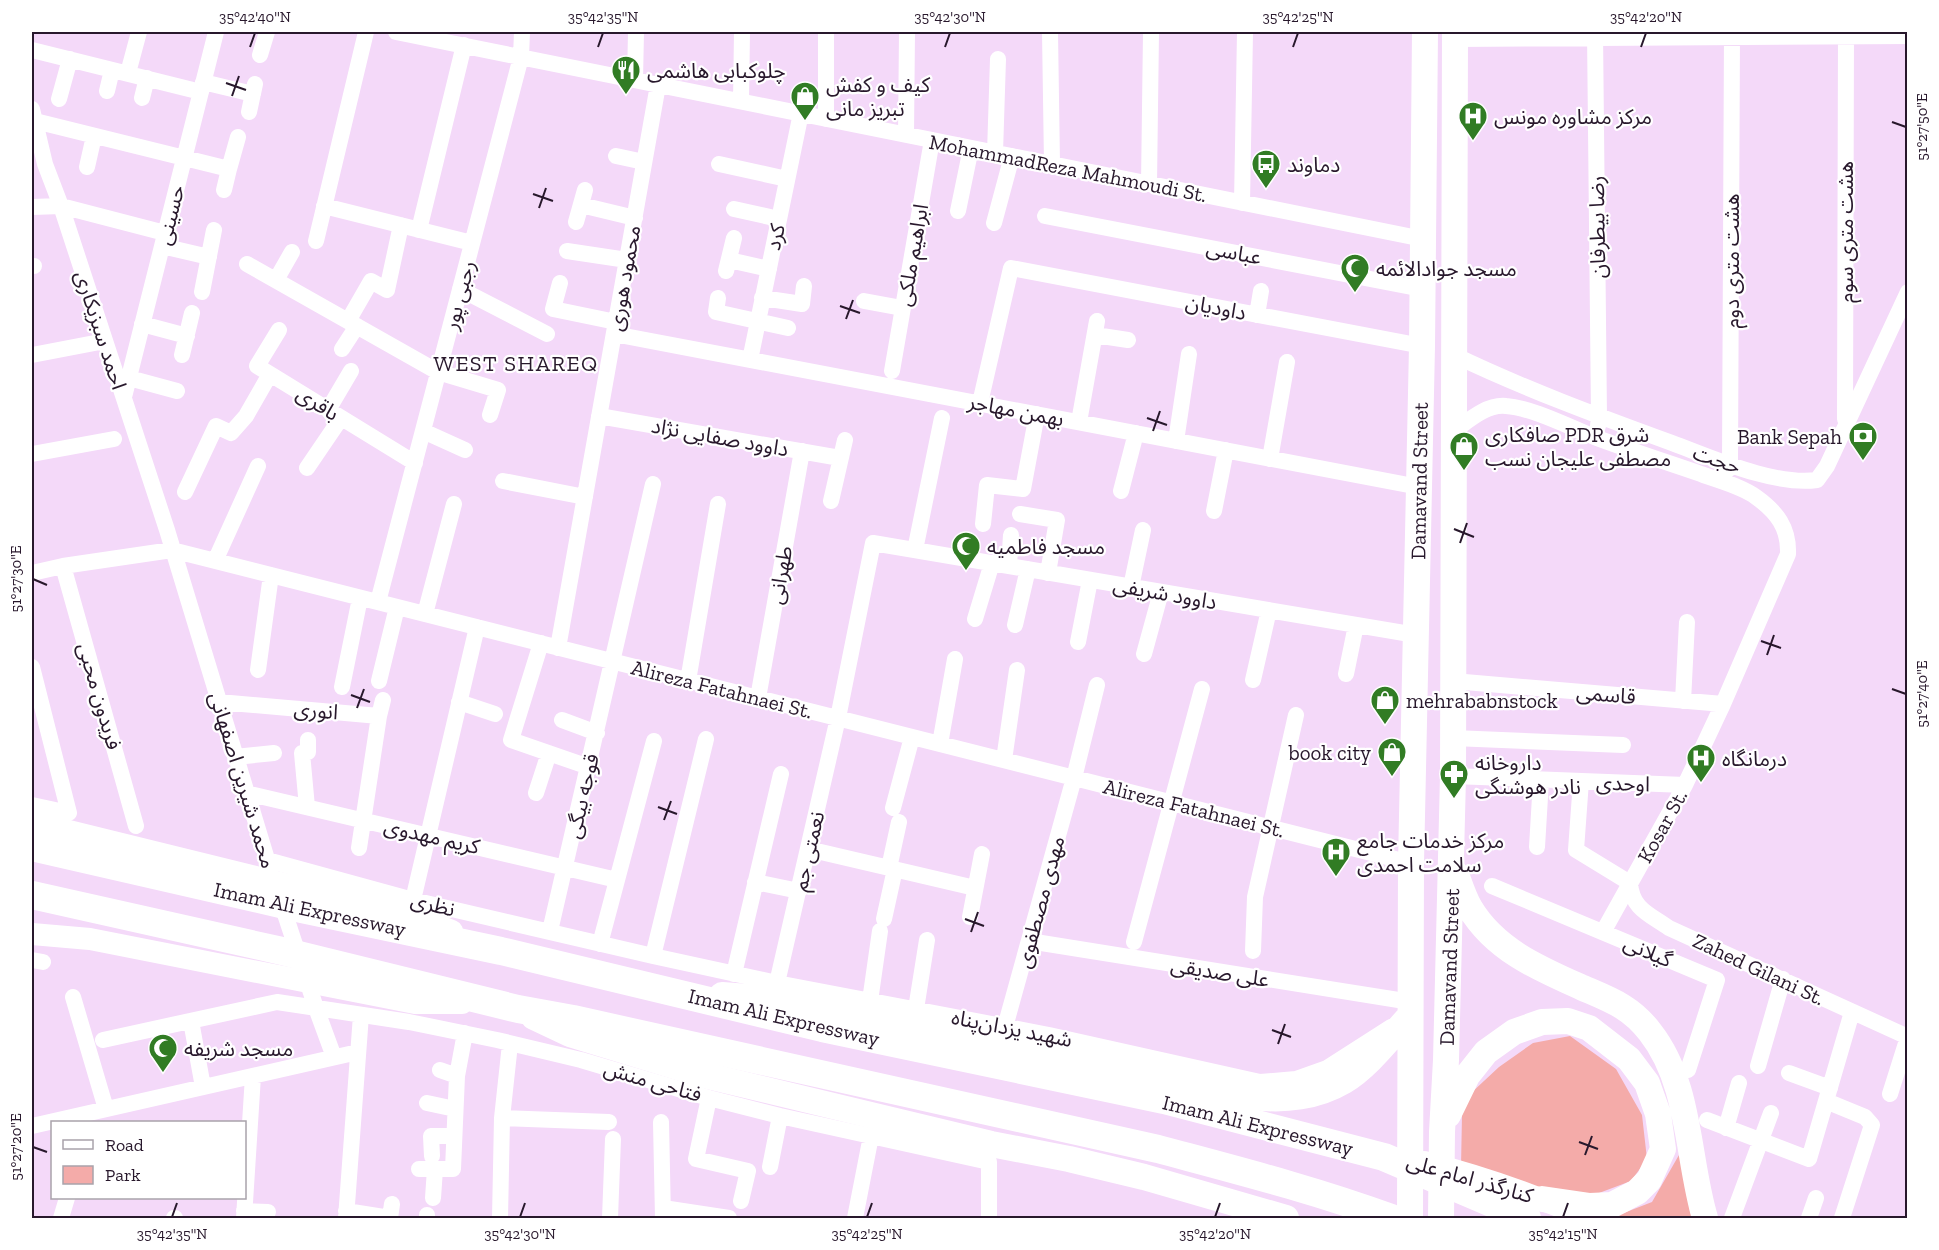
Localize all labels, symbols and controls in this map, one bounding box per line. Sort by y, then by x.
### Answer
text: 35°42'40"N [219,8,291,26]
text: 35°42'35"N [568,8,638,26]
text: 35°42'30"N [914,8,986,26]
text: 35°42'25"N [1262,8,1334,26]
text: 35°42'20"N [1610,8,1682,26]
restaurant icon: چلوکبابی هاشمی [610,54,642,96]
place label: چلوکبابی هاشمی [647,58,786,84]
place label: کیف و کفش تبریز مانی [826,72,931,121]
shop icon: کیف و کفش تبریز مانی [789,80,821,122]
text: 51°27'50"E [1913,93,1931,161]
hospital icon: مرکز مشاوره مونس [1457,100,1489,142]
place label: مرکز مشاوره مونس [1494,104,1652,129]
street label: MohammadReza Mahmoudi St. [927,129,1209,207]
bus stop icon: دماوند [1250,148,1282,190]
place label: دماوند [1287,152,1340,177]
street label: هشت متری سوم [1833,161,1862,303]
street label: رضا بیطرفان [1584,175,1610,279]
street label: حسینی [151,183,189,247]
street label: هشت متری دوم [1719,193,1748,329]
street label: ابراهیم ملکی [891,202,936,309]
street label: کرد [760,221,790,252]
street label: محمود هوری [602,223,646,333]
street label: عباسی [1204,234,1264,270]
mosque icon: مسجد جوادالائمه [1339,252,1371,294]
place label: مسجد جوادالائمه [1376,256,1517,281]
street label: رجبی پور [438,258,481,334]
street label: احمد سبزیکاری [70,267,132,393]
street label: داودیان [1184,289,1248,325]
district label: WEST SHAREQ [433,350,599,377]
street label: باقری [292,380,344,426]
street label: بهمن مهاجر [965,388,1066,432]
street label: Damavand Street [1405,402,1433,560]
street label: داوود صفایی نژاد [649,413,791,461]
bank icon: Bank Sepah [1847,420,1879,462]
place label: صافکاری PDR شرق مصطفی علیجان نسب [1485,422,1671,471]
place label: Bank Sepah [1737,424,1842,449]
shop icon: صافکاری PDR شرق مصطفی علیجان نسب [1448,430,1480,472]
street label: حجت [1690,439,1744,479]
mosque icon: مسجد فاطمیه [950,530,982,572]
place label: مسجد فاطمیه [987,534,1105,559]
street label: طهرانی [763,544,797,606]
text: 51°27'30"E [7,545,25,613]
street label: داوود شریفی [1111,572,1219,614]
street label: فریدون محبی [73,640,127,752]
street label: Alireza Fatahnaei St. [629,654,815,724]
text: 51°27'40"E [1913,660,1931,728]
street label: قاسمی [1575,679,1637,709]
shop icon: mehrababnstock [1369,684,1401,726]
place label: mehrababnstock [1406,688,1558,713]
street label: محمد شیرین اصفهانی [204,689,282,871]
street label: انوری [293,696,339,724]
shop icon: book city [1376,736,1408,778]
place label: book city [1287,740,1371,765]
hospital icon: درمانگاه [1685,742,1717,784]
place label: درمانگاه [1722,746,1787,771]
place label: داروخانه نادر هوشنگی [1475,750,1581,799]
street label: قوجه بیگی [560,751,604,841]
pharmacy icon: داروخانه نادر هوشنگی [1438,758,1470,800]
street label: اوحدی [1596,770,1650,796]
street label: Alireza Fatahnaei St. [1101,773,1287,843]
street label: Kosar St. [1632,785,1692,867]
street label: نعمتی جم [787,809,832,894]
street label: کریم مهدوی [381,813,483,862]
place label: مرکز خدمات جامع سلامت احمدی [1357,828,1504,877]
street label: مهدی مصطفوی [1010,833,1070,971]
hospital icon: مرکز خدمات جامع سلامت احمدی [1320,836,1352,878]
street label: Imam Ali Expressway [212,876,408,942]
street label: نظری [408,886,458,922]
street label: Damavand Street [1434,888,1464,1046]
street label: Zahed Gilani St. [1689,928,1829,1010]
street label: گیلانی [1620,930,1676,972]
street label: علی صدیقی [1169,952,1271,992]
street label: Imam Ali Expressway [686,983,882,1051]
street label: شهید یزدان‌پناه [949,1004,1074,1053]
mosque icon: مسجد شریفه [147,1032,179,1074]
place label: مسجد شریفه [184,1036,293,1061]
street label: فتاحی منش [601,1055,705,1107]
street label: Imam Ali Expressway [1160,1089,1356,1161]
text: 51°27'20"E [7,1113,25,1181]
legend [51,1121,246,1199]
text: Road [105,1134,144,1156]
street label: کنارگذر امام علی [1403,1148,1537,1212]
text: Park [105,1164,141,1186]
text: 35°42'35"N [137,1225,207,1243]
text: 35°42'30"N [484,1225,556,1243]
text: 35°42'25"N [831,1225,903,1243]
text: 35°42'20"N [1179,1225,1251,1243]
text: 35°42'15"N [1528,1225,1598,1243]

